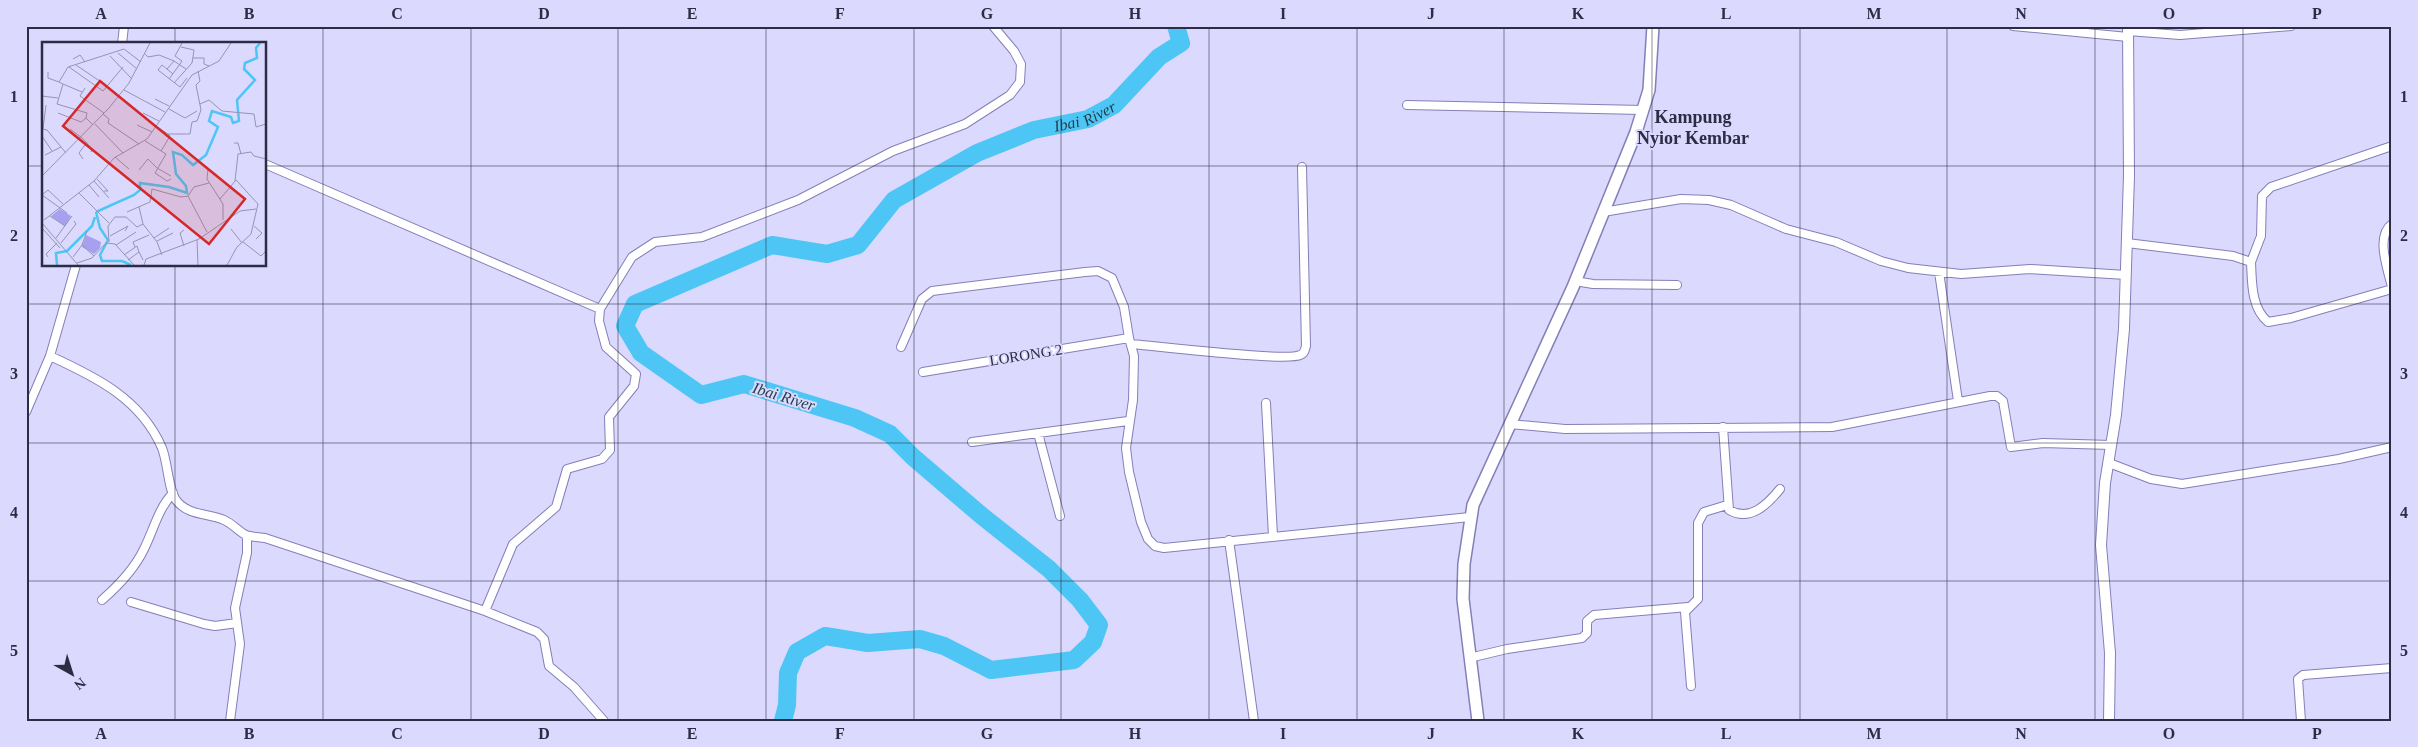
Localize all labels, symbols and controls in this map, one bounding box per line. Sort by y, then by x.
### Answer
text: A [95,5,107,22]
text: B [244,5,255,22]
text: C [391,5,403,22]
text: D [538,5,550,22]
text: E [687,5,697,22]
text: F [835,5,845,22]
text: G [981,5,994,22]
text: H [1129,5,1142,22]
text: I [1280,5,1286,22]
text: J [1427,5,1435,22]
text: K [1572,5,1585,22]
text: L [1721,5,1731,22]
text: M [1866,5,1882,22]
text: N [2015,5,2027,22]
text: O [2163,5,2175,22]
text: P [2312,5,2322,22]
inset map [42,42,266,266]
text: 1 [10,88,18,105]
text: 1 [2400,88,2408,105]
water label: Ibai River [1051,97,1119,135]
district label: Kampung Nyior Kembar [1637,107,1749,148]
text: 2 [10,227,18,244]
text: 2 [2400,227,2408,244]
street label: LORONG 2 [988,341,1064,369]
text: 3 [10,365,18,382]
text: 3 [2400,365,2408,382]
water label: Ibai River [750,379,818,414]
text: 4 [10,504,18,521]
text: 4 [2400,504,2408,521]
text: 5 [10,642,18,659]
text: 5 [2400,642,2408,659]
north arrow [48,650,98,700]
text: N [71,675,89,693]
text: A [95,725,107,742]
text: B [244,725,255,742]
text: C [391,725,403,742]
text: D [538,725,550,742]
text: E [687,725,697,742]
text: F [835,725,845,742]
text: G [981,725,994,742]
text: H [1129,725,1142,742]
text: I [1280,725,1286,742]
text: J [1427,725,1435,742]
text: K [1572,725,1585,742]
text: L [1721,725,1731,742]
text: M [1866,725,1882,742]
text: N [2015,725,2027,742]
text: O [2163,725,2175,742]
text: P [2312,725,2322,742]

